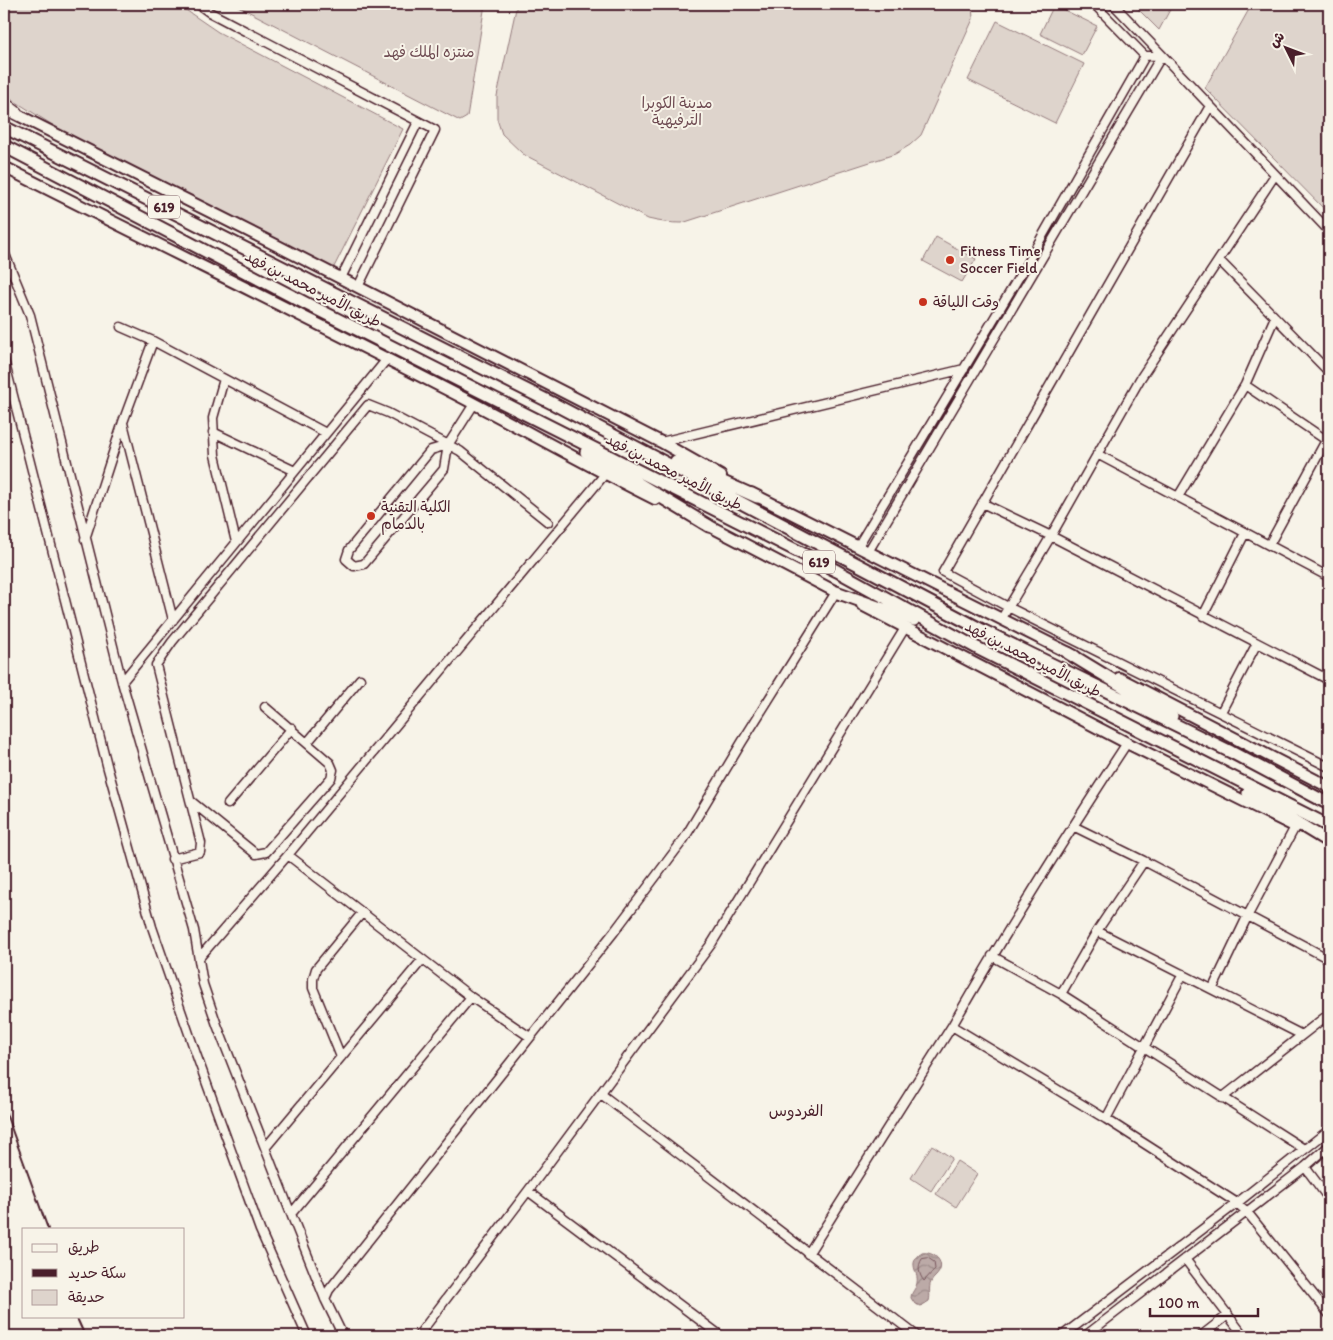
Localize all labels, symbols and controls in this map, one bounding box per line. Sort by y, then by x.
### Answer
north arrow [1260,22,1310,72]
text: ش [1265,28,1288,51]
park label: منتزه الملك فهد [384,43,474,61]
park label: مدينة الكوبرا الترفيهية [642,94,712,129]
road number: 619 [148,196,180,218]
place label: Fitness Time Soccer Field [960,242,1041,277]
street label: طريق الأمير محمد بن فهد [242,246,384,331]
marker: Fitness Time Soccer Field [944,254,956,266]
place label: وقت اللياقة [933,293,999,311]
marker: وقت اللياقة [917,296,929,308]
street label: طريق الأمير محمد بن فهد [603,429,745,514]
place label: الكلية التقنية بالدمام [381,498,451,535]
marker: الكلية التقنية بالدمام [365,510,377,522]
road number: 619 [803,550,835,574]
street label: طريق الأمير محمد بن فهد [962,616,1104,701]
district label: الفردوس [769,1101,823,1121]
legend [22,1228,185,1318]
text: طريق [68,1238,100,1256]
text: سكة حديد [68,1264,126,1282]
scale bar [1150,1285,1258,1317]
text: حديقة [68,1288,105,1306]
text: 100 m [1158,1294,1200,1312]

